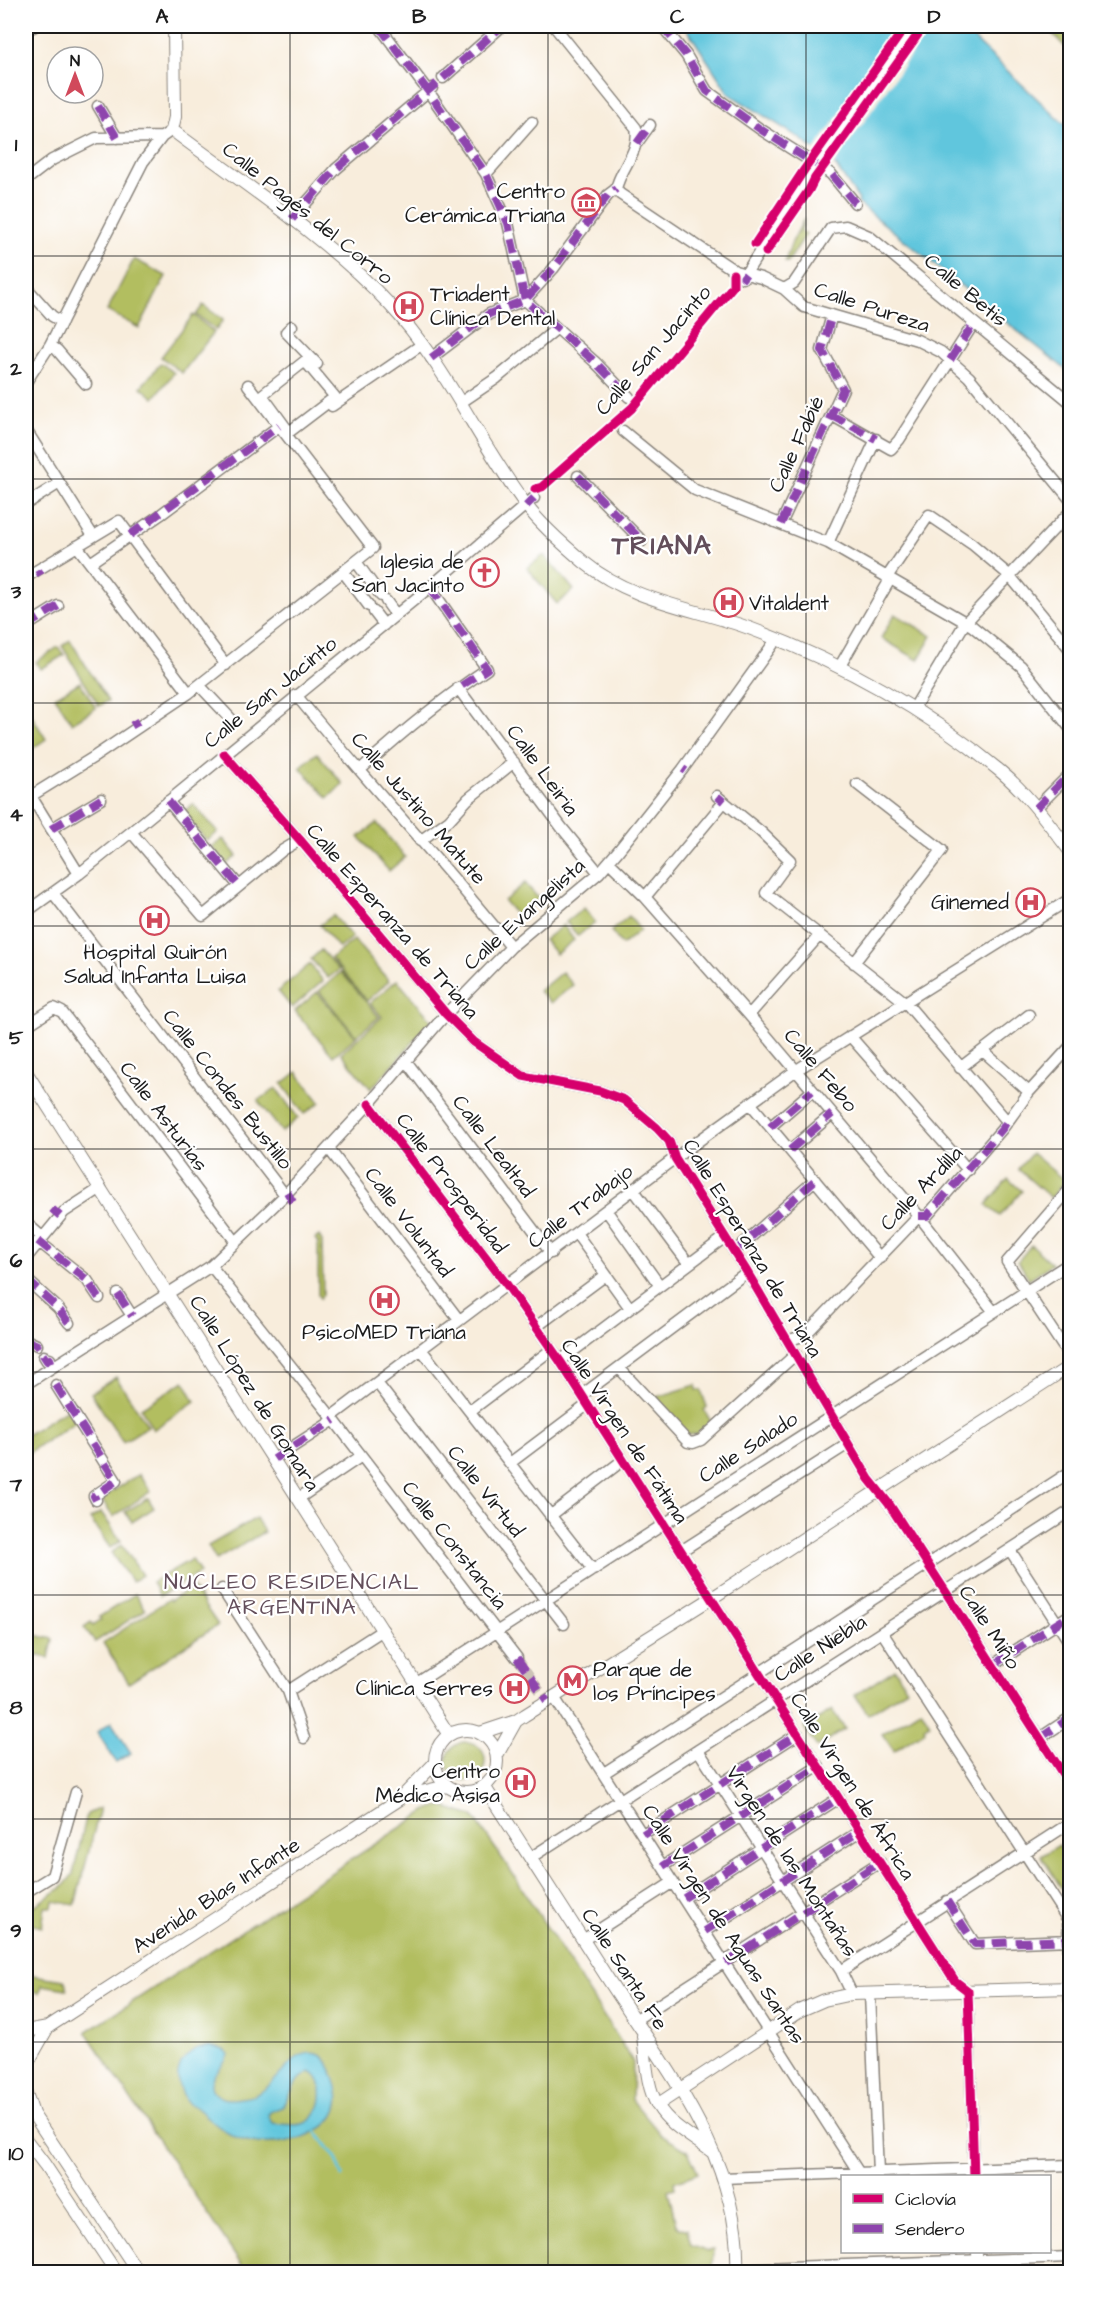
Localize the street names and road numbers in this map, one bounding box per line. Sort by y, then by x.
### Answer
street label: Calle Pagés del Corro [215,135,400,293]
street label: Calle Betis [918,247,1013,334]
street label: Calle Pureza [810,275,934,340]
street label: Calle San Jacinto [589,279,718,422]
street label: Calle Fabié [761,391,831,497]
street label: Calle San Jacinto [197,629,343,755]
street label: Calle Leiria [500,719,586,822]
street label: Calle Justino Matute [344,726,493,891]
street label: Calle Esperanza de Triana [299,817,486,1026]
street label: Calle Evangelista [457,852,593,978]
street label: Calle Condes Bustillo [156,1003,300,1176]
street label: Calle Febo [777,1022,864,1119]
street label: Calle Asturias [113,1055,215,1177]
street label: Calle Lealtad [445,1089,542,1204]
street label: Calle Prosperidad [388,1107,514,1260]
street label: Calle Esperanza de Triana [675,1133,830,1364]
street label: Calle Ardilla [873,1139,970,1237]
street label: Calle Trabajo [522,1157,639,1256]
street label: Calle Voluntad [358,1161,460,1284]
street label: Calle López de Gomara [181,1290,327,1498]
street label: Calle Virgen de Fátima [552,1333,696,1531]
street label: Calle Salado [693,1404,804,1490]
street label: Calle Virtud [440,1439,531,1544]
street label: Calle Constancia [395,1475,514,1616]
street label: Calle Miño [952,1580,1028,1675]
street label: Calle Niebla [768,1607,873,1689]
street label: Calle Virgen de África [781,1687,922,1887]
street label: Virgen de las Montañas [717,1760,864,1964]
street label: Calle Virgen de Aguas Santas [633,1799,812,2051]
street label: Avenida Blas Infante [127,1830,306,1960]
street label: Calle Santa Fe [574,1903,675,2036]

